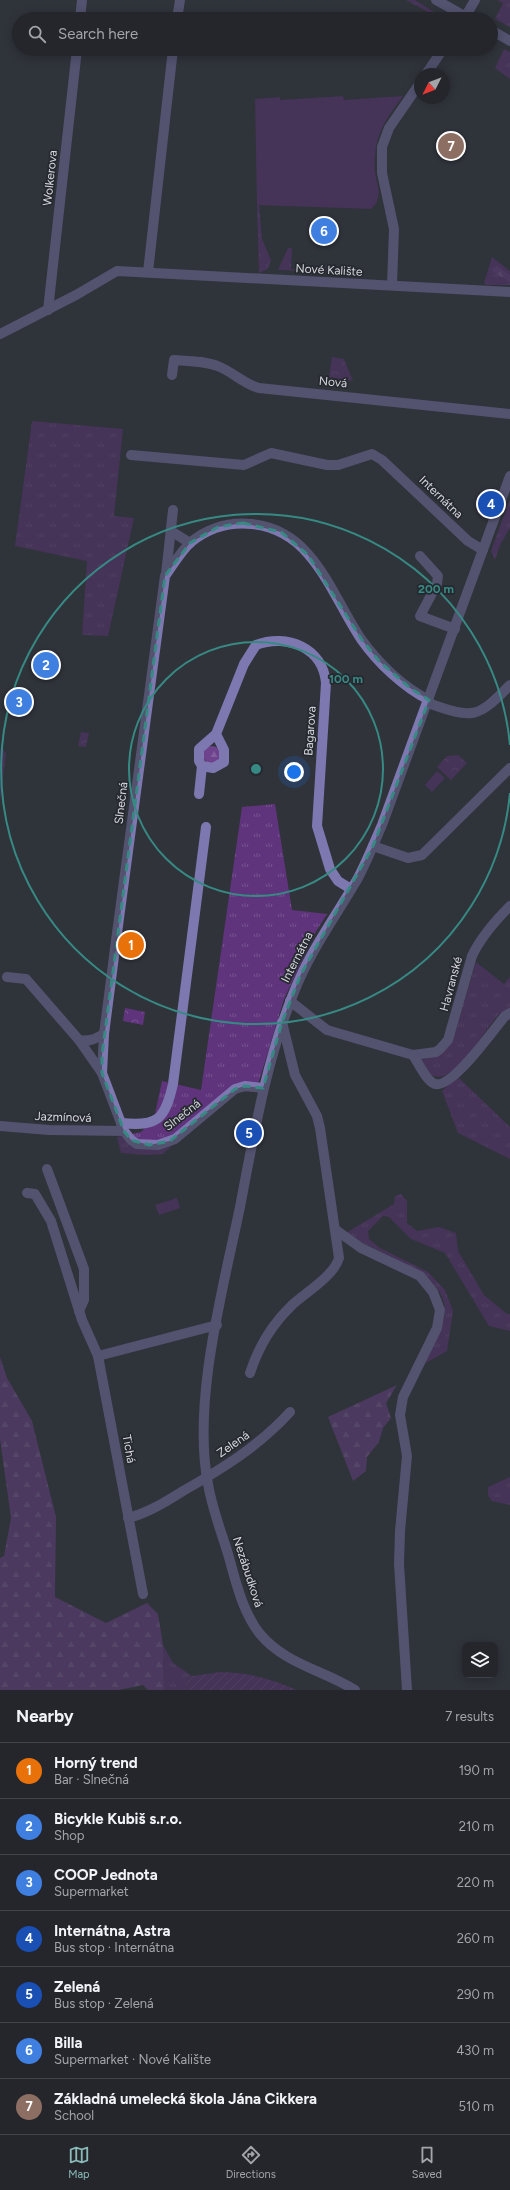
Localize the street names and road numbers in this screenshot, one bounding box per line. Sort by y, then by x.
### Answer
street label: Wolkerova [40,149,60,207]
street label: Nové Kalište [295,261,363,279]
street label: Nová [318,374,348,390]
street label: Internátna [416,473,466,521]
street label: Bagarova [301,706,319,756]
street label: Slnečná [111,781,131,825]
street label: Internátna [278,929,316,985]
street label: Havranské [437,955,465,1013]
street label: Slnečná [161,1096,203,1134]
street label: Jazmínová [34,1109,92,1125]
street label: Zelená [214,1428,252,1460]
street label: Tichá [120,1434,138,1464]
street label: Nezábudková [230,1535,266,1609]

